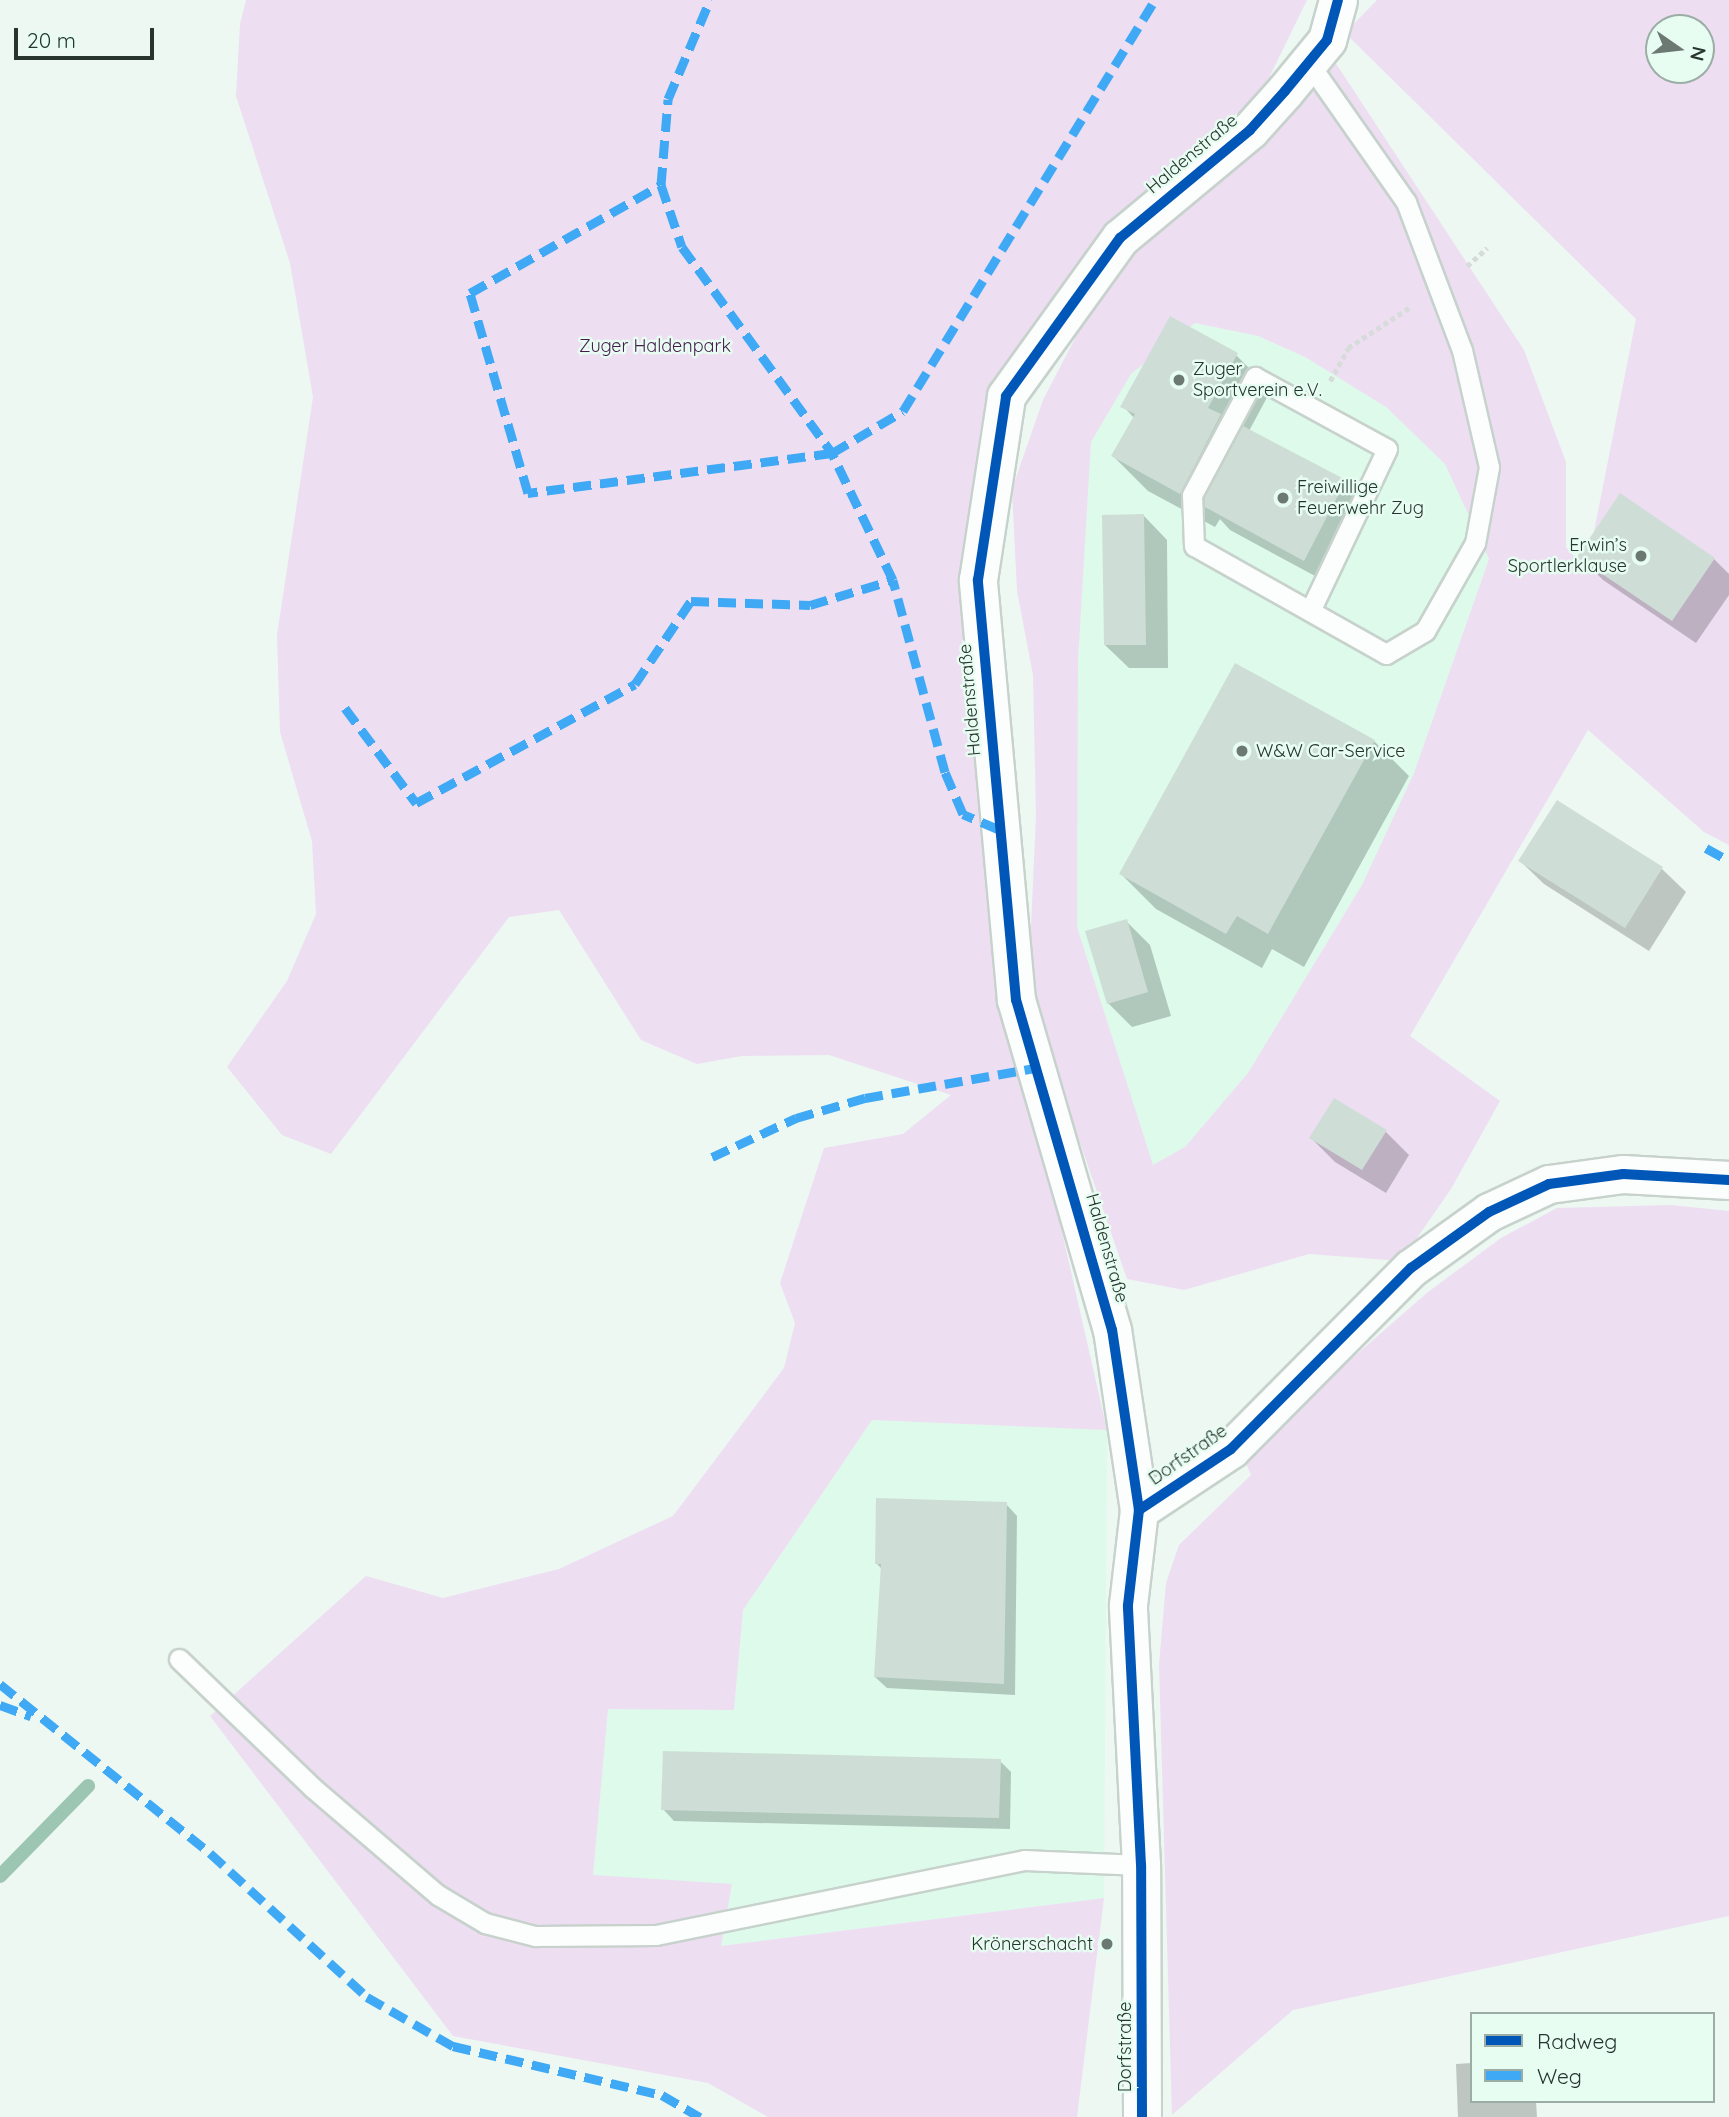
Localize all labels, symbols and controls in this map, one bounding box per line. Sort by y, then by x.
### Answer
scale bar [18,14,158,58]
north arrow [1645,14,1715,84]
text: 20 m [27,27,76,53]
text: N [1685,44,1712,63]
street label: Haldenstraße [1142,110,1242,198]
park label: Zuger Haldenpark [579,335,731,357]
place label: Zuger Sportverein e.V. [1193,359,1322,402]
marker: Zuger Sportverein e.V. [1171,372,1187,388]
place label: Freiwillige Feuerwehr Zug [1297,477,1424,520]
marker: Freiwillige Feuerwehr Zug [1275,490,1291,506]
place label: Erwin’s Sportlerklause [1508,535,1627,578]
marker: Erwin’s Sportlerklause [1633,548,1649,564]
street label: Haldenstraße [954,643,986,757]
place label: W&W Car-Service [1256,740,1406,762]
marker: W&W Car-Service [1234,743,1250,759]
street label: Haldenstraße [1081,1191,1133,1305]
street label: Dorfstraße [1145,1420,1231,1490]
place label: Krönerschacht [971,1933,1093,1955]
marker: Krönerschacht [1099,1936,1115,1952]
street label: Dorfstraße [1114,2002,1136,2092]
legend [1470,2012,1715,2103]
text: Radweg [1537,2028,1617,2054]
text: Weg [1537,2063,1582,2089]

